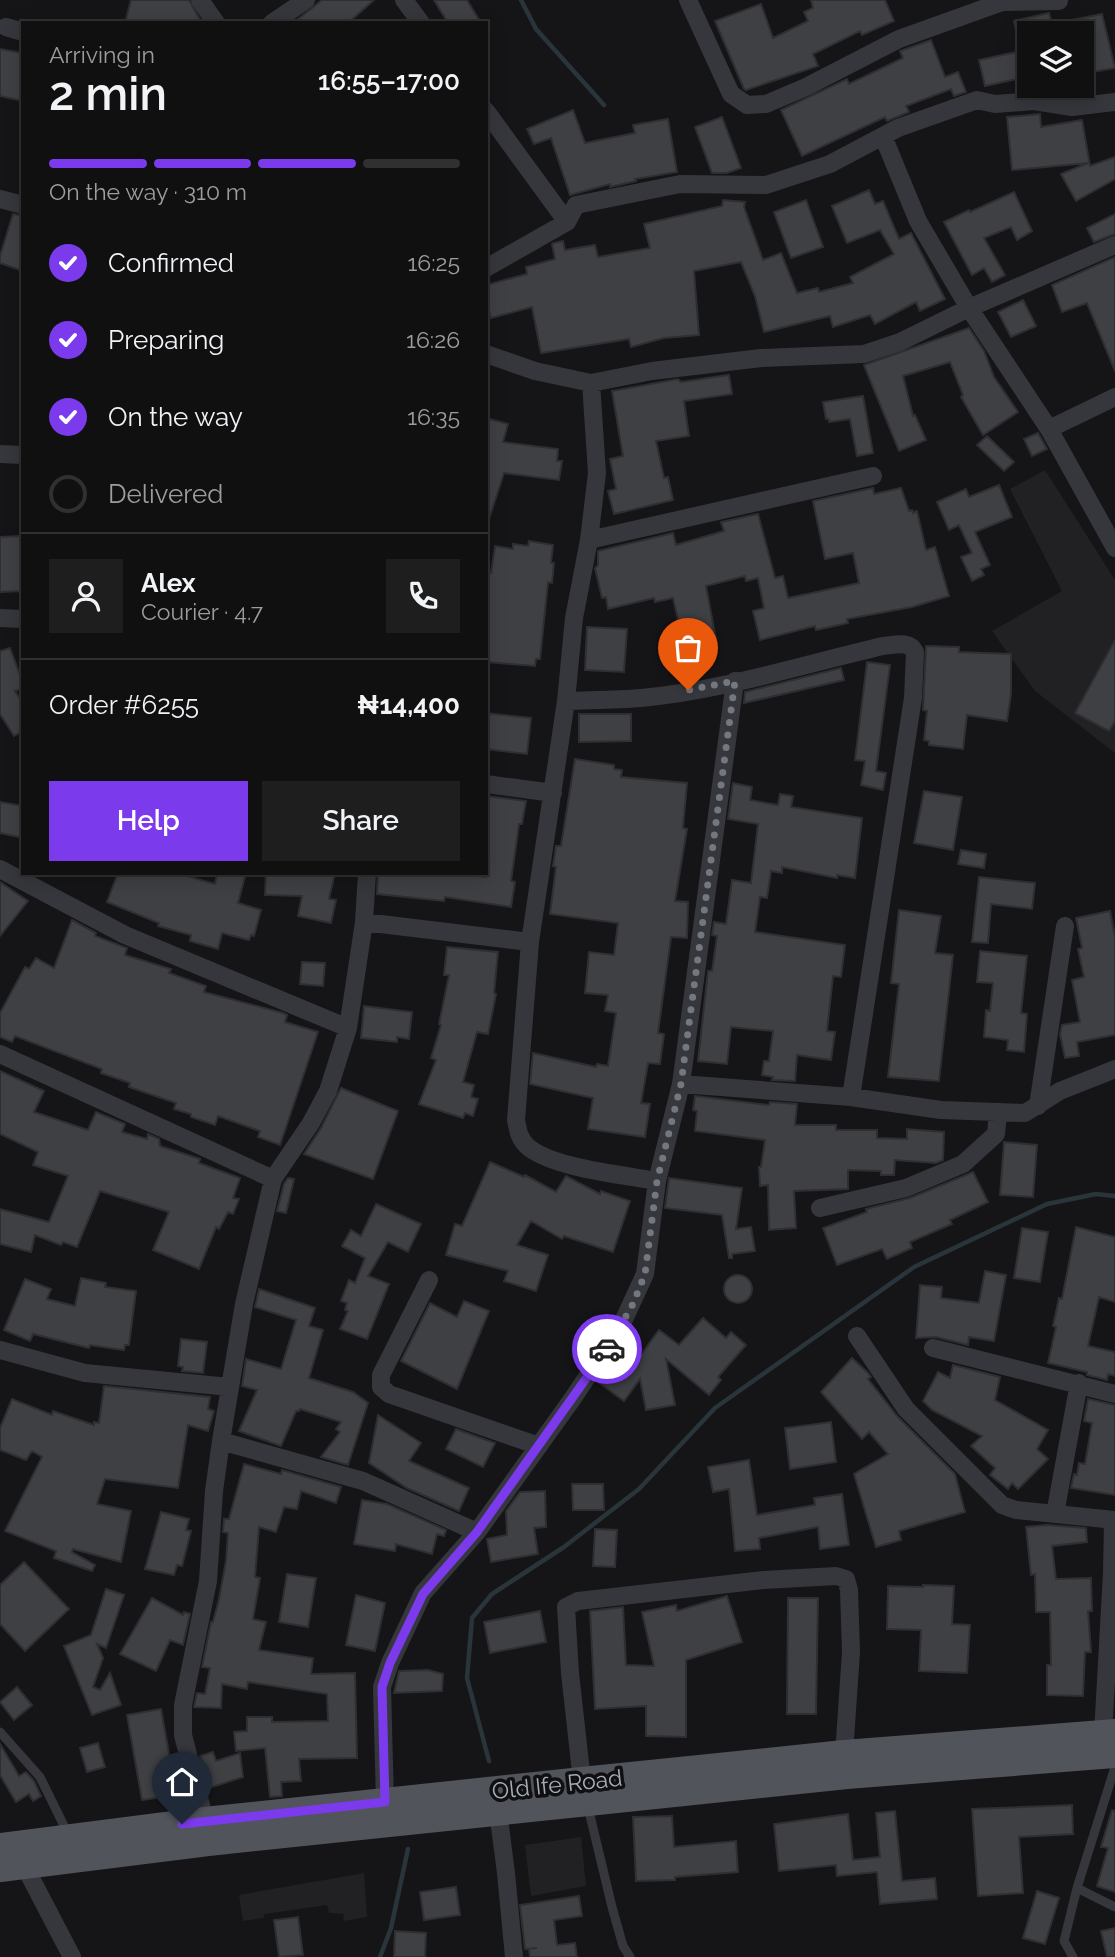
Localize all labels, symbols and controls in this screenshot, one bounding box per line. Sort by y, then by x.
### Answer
map controls [1017,21,1094,98]
button: layers [1017,21,1094,98]
text: Arriving in [49,41,155,68]
text: 16:55–17:00 [318,66,460,96]
text: 2 min [49,67,167,121]
text: On the way · 310 m [49,178,247,205]
icon: check [49,244,87,282]
text: Confirmed [108,248,234,278]
text: 16:25 [407,249,460,276]
icon: check [49,321,87,359]
text: Preparing [108,325,224,355]
text: 16:26 [406,326,460,353]
icon: check [49,398,87,436]
text: On the way [108,402,243,432]
text: 16:35 [407,403,460,430]
text: Delivered [108,479,223,509]
button: person [49,559,123,633]
button: phone [386,559,460,633]
text: Alex [141,568,196,598]
text: Courier · 4.7 [141,598,263,625]
pin [658,618,718,690]
icon: bag [669,629,707,667]
text: Order #6255 [49,690,199,720]
text: ₦14,400 [357,690,460,720]
button: Help [49,781,248,861]
button: Share [262,781,460,861]
courier [572,1314,642,1384]
icon: car [588,1330,626,1368]
pin [152,1752,212,1824]
icon: home [163,1763,201,1801]
street label: Old Ife Road [490,1764,624,1804]

